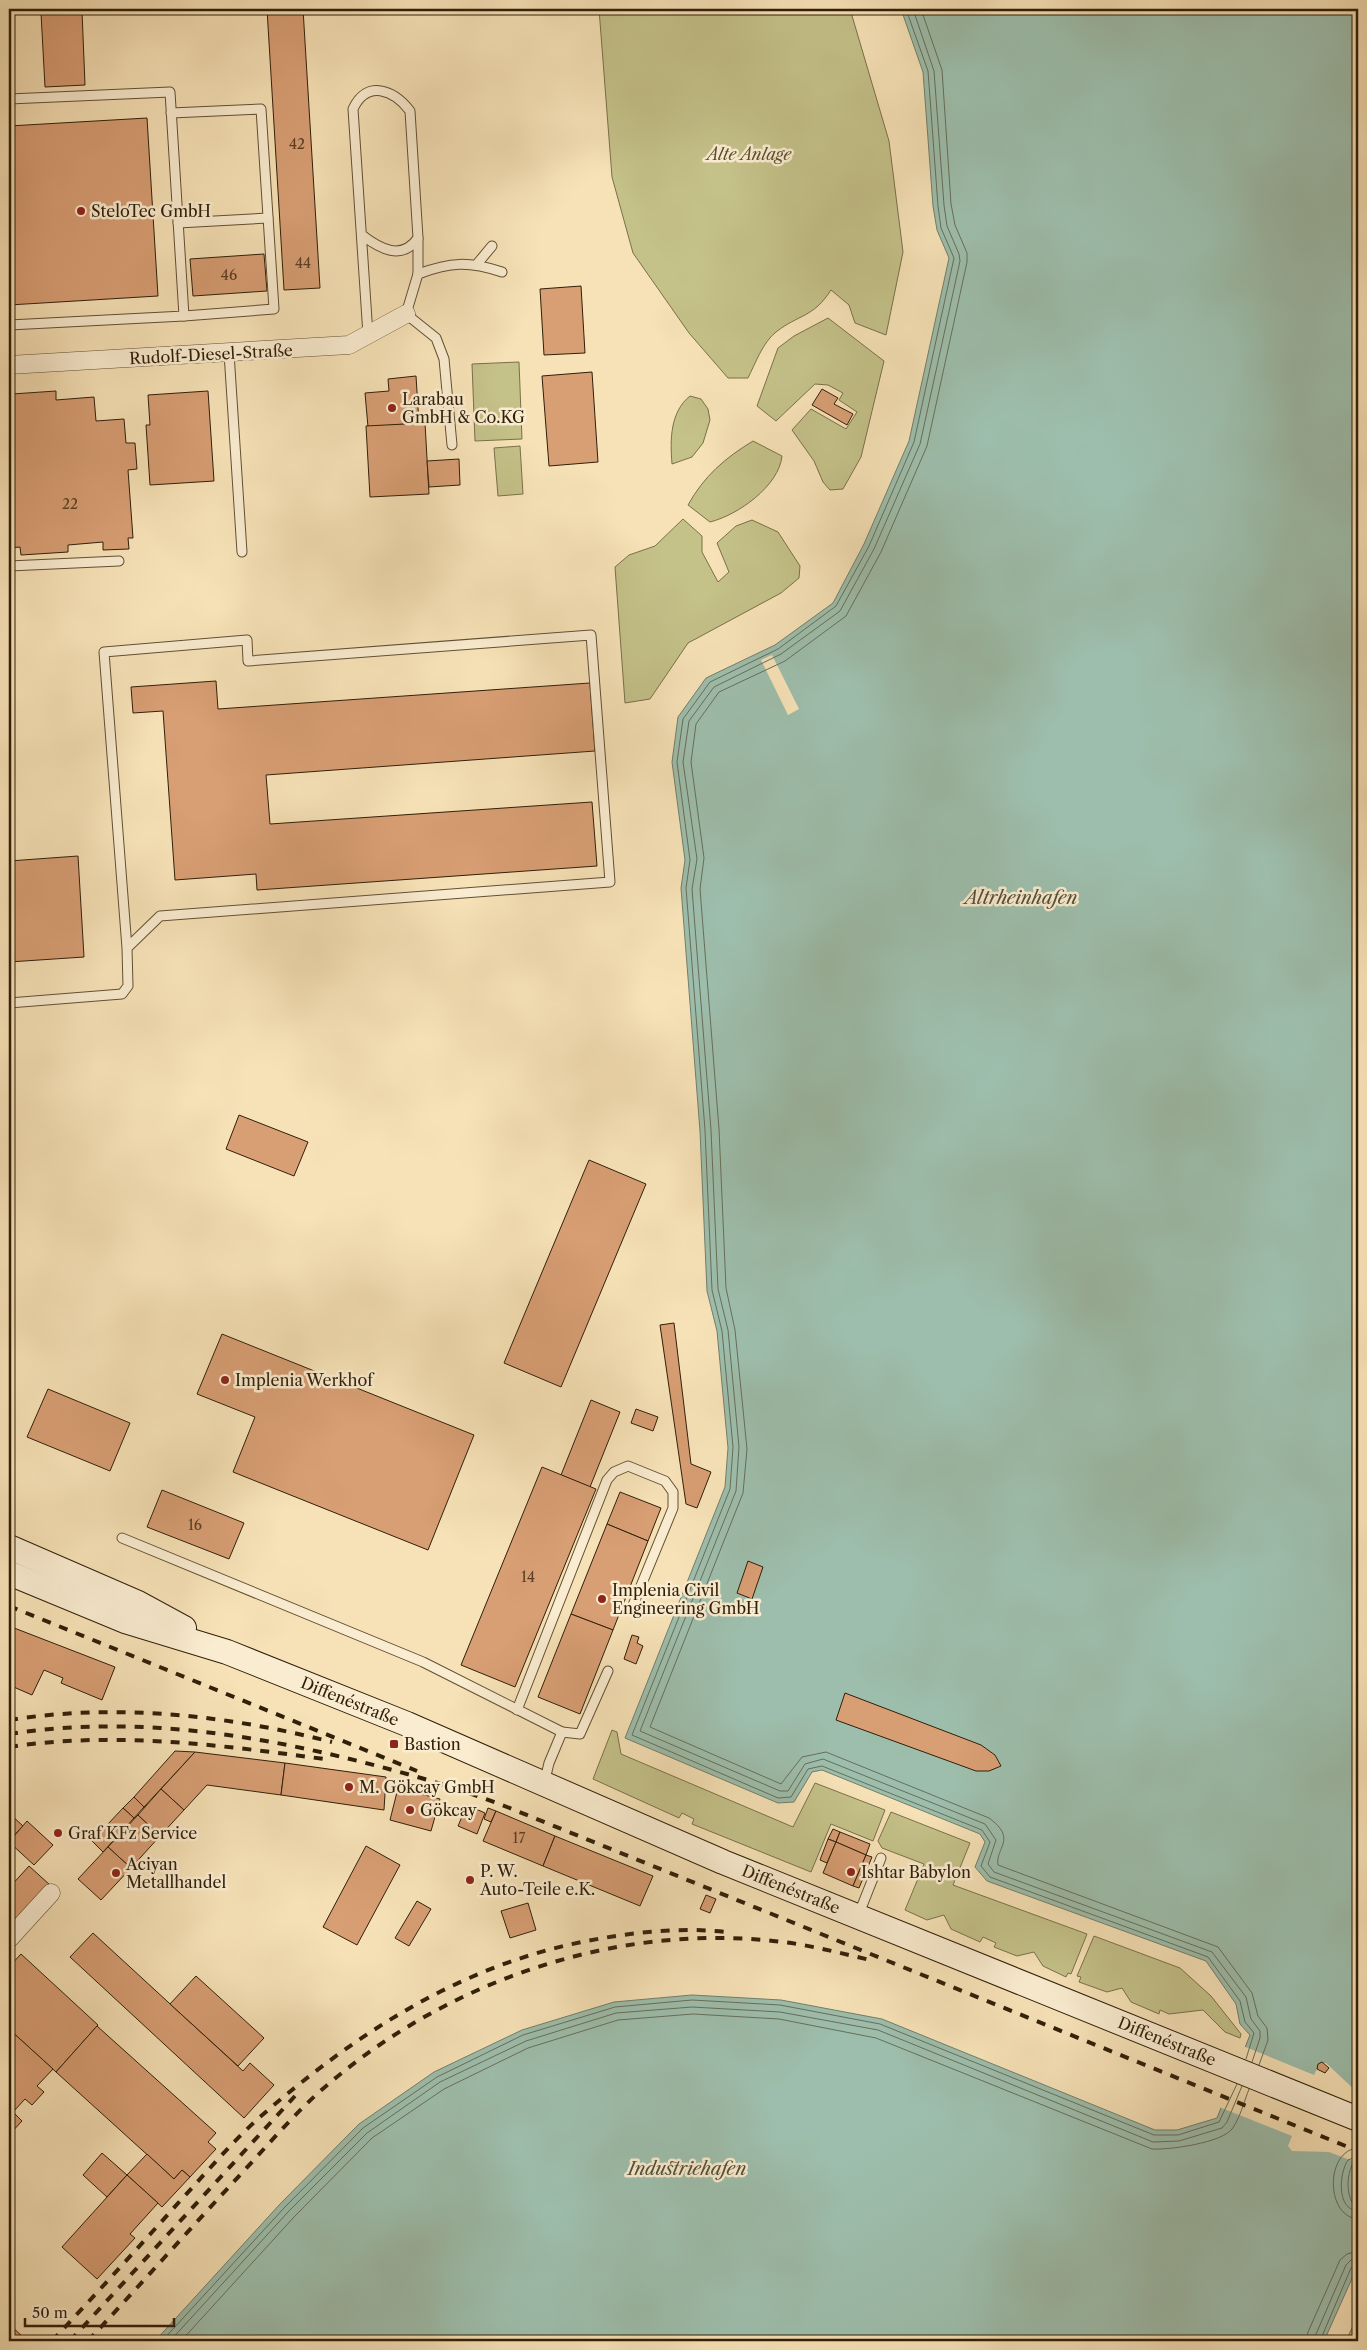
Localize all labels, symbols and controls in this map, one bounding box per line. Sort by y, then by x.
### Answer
house number: 42 [289,135,305,153]
park label: Alte Anlage [704,144,792,164]
place label: SteloTec GmbH [91,201,211,221]
marker: SteloTec GmbH [75,205,87,217]
house number: 44 [295,254,311,272]
house number: 46 [221,266,237,284]
street label: Rudolf-Diesel-Straße [129,340,293,368]
place label: Larabau GmbH & Co.KG [402,389,525,427]
marker: Larabau GmbH & Co.KG [386,402,398,414]
house number: 22 [62,495,78,513]
water label: Altrheinhafen [962,887,1078,909]
place label: Implenia Werkhof [235,1370,375,1390]
marker: Implenia Werkhof [219,1374,231,1386]
house number: 16 [188,1516,202,1534]
house number: 14 [521,1568,535,1586]
place label: Implenia Civil Engineering GmbH [612,1580,759,1618]
marker: Implenia Civil Engineering GmbH [596,1593,608,1605]
street label: Diffenéstraße [298,1672,402,1730]
place label: Bastion [404,1734,461,1754]
marker: Bastion [388,1738,400,1750]
place label: M. Gökcay GmbH [359,1777,495,1797]
marker: M. Gökcay GmbH [343,1781,355,1793]
place label: Gökcay [420,1800,478,1820]
marker: Gökcay [404,1804,416,1816]
place label: Graf KFz Service [68,1823,197,1843]
marker: Graf KFz Service [52,1827,64,1839]
house number: 17 [513,1829,525,1847]
place label: Aciyan Metallhandel [125,1854,227,1892]
street label: Diffenéstraße [739,1860,843,1918]
place label: P. W. Auto-Teile e.K. [479,1861,595,1899]
place label: Ishtar Babylon [861,1862,971,1882]
marker: Ishtar Babylon [845,1866,857,1878]
marker: Aciyan Metallhandel [110,1867,122,1879]
marker: P. W. Auto-Teile e.K. [464,1874,476,1886]
street label: Diffenéstraße [1115,2012,1219,2070]
water label: Industriehafen [626,2158,746,2180]
scale bar [25,2295,174,2327]
text: 50 m [32,2303,68,2322]

